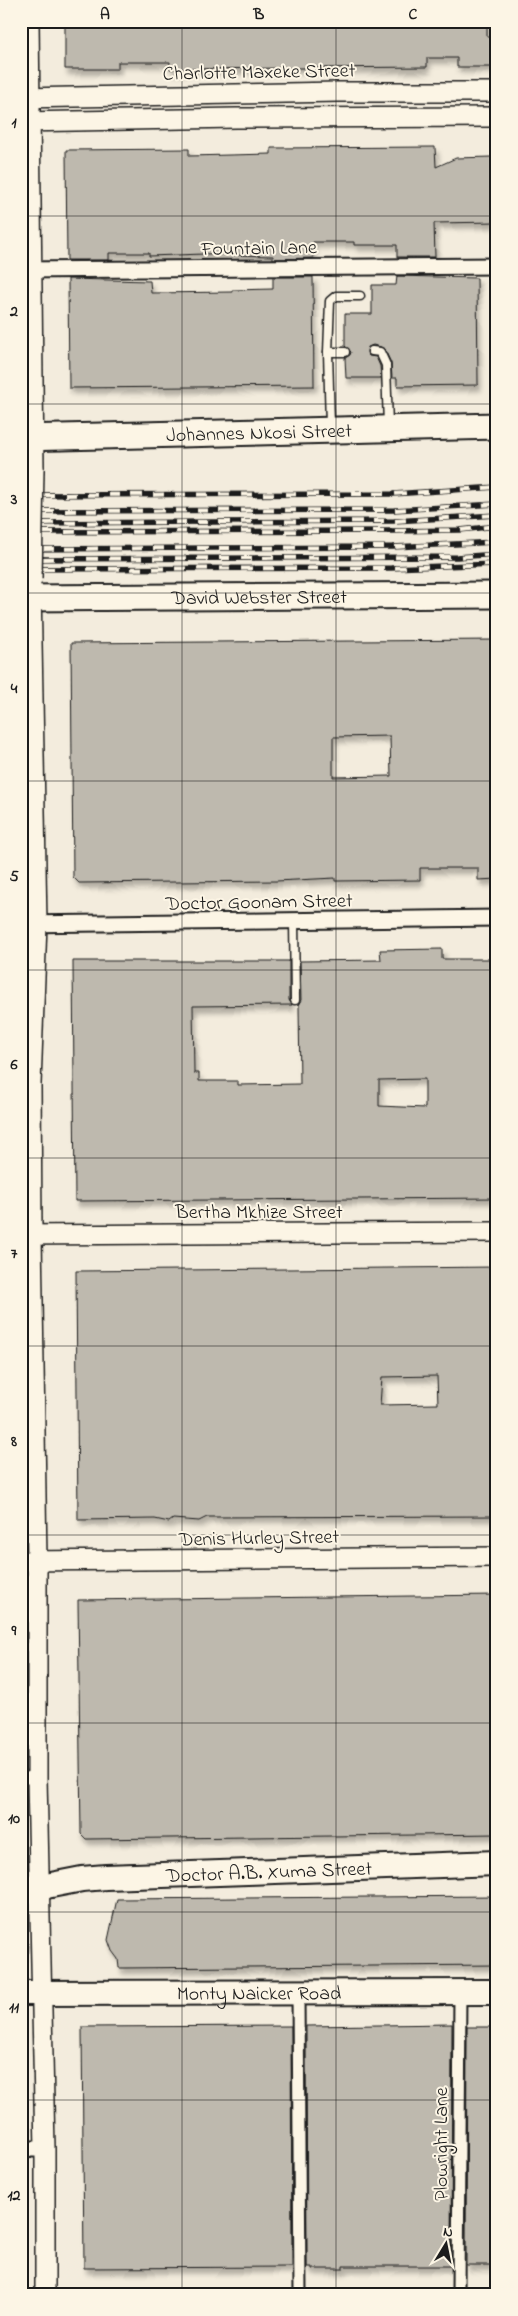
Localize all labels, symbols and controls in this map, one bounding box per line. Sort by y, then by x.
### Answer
text: A [100,3,110,27]
text: B [253,3,265,27]
text: C [409,3,418,27]
street label: Charlotte Maxeke Street [162,57,356,90]
text: 1 [11,111,17,135]
street label: Fountain Lane [200,234,317,265]
text: 2 [9,300,18,324]
street label: Johannes Nkosi Street [166,418,352,451]
text: 3 [10,488,18,512]
street label: David Webster Street [170,584,347,614]
text: 4 [10,677,18,701]
text: 5 [9,865,19,889]
street label: Doctor Goonam Street [164,887,353,920]
text: 6 [9,1053,18,1077]
street label: Bertha Mkhize Street [174,1199,343,1228]
text: 7 [11,1242,18,1266]
text: 8 [10,1430,17,1454]
street label: Denis Hurley Street [178,1524,340,1555]
text: 9 [11,1619,17,1643]
text: 10 [8,1807,20,1831]
street label: Doctor A.B. Xuma Street [165,1855,373,1892]
street label: Monty Naicker Road [177,1980,341,2010]
text: 11 [9,1996,20,2020]
street label: Plowright Lane [428,2087,458,2201]
text: 12 [7,2184,21,2208]
north arrow [420,2218,470,2268]
text: N [442,2222,454,2244]

